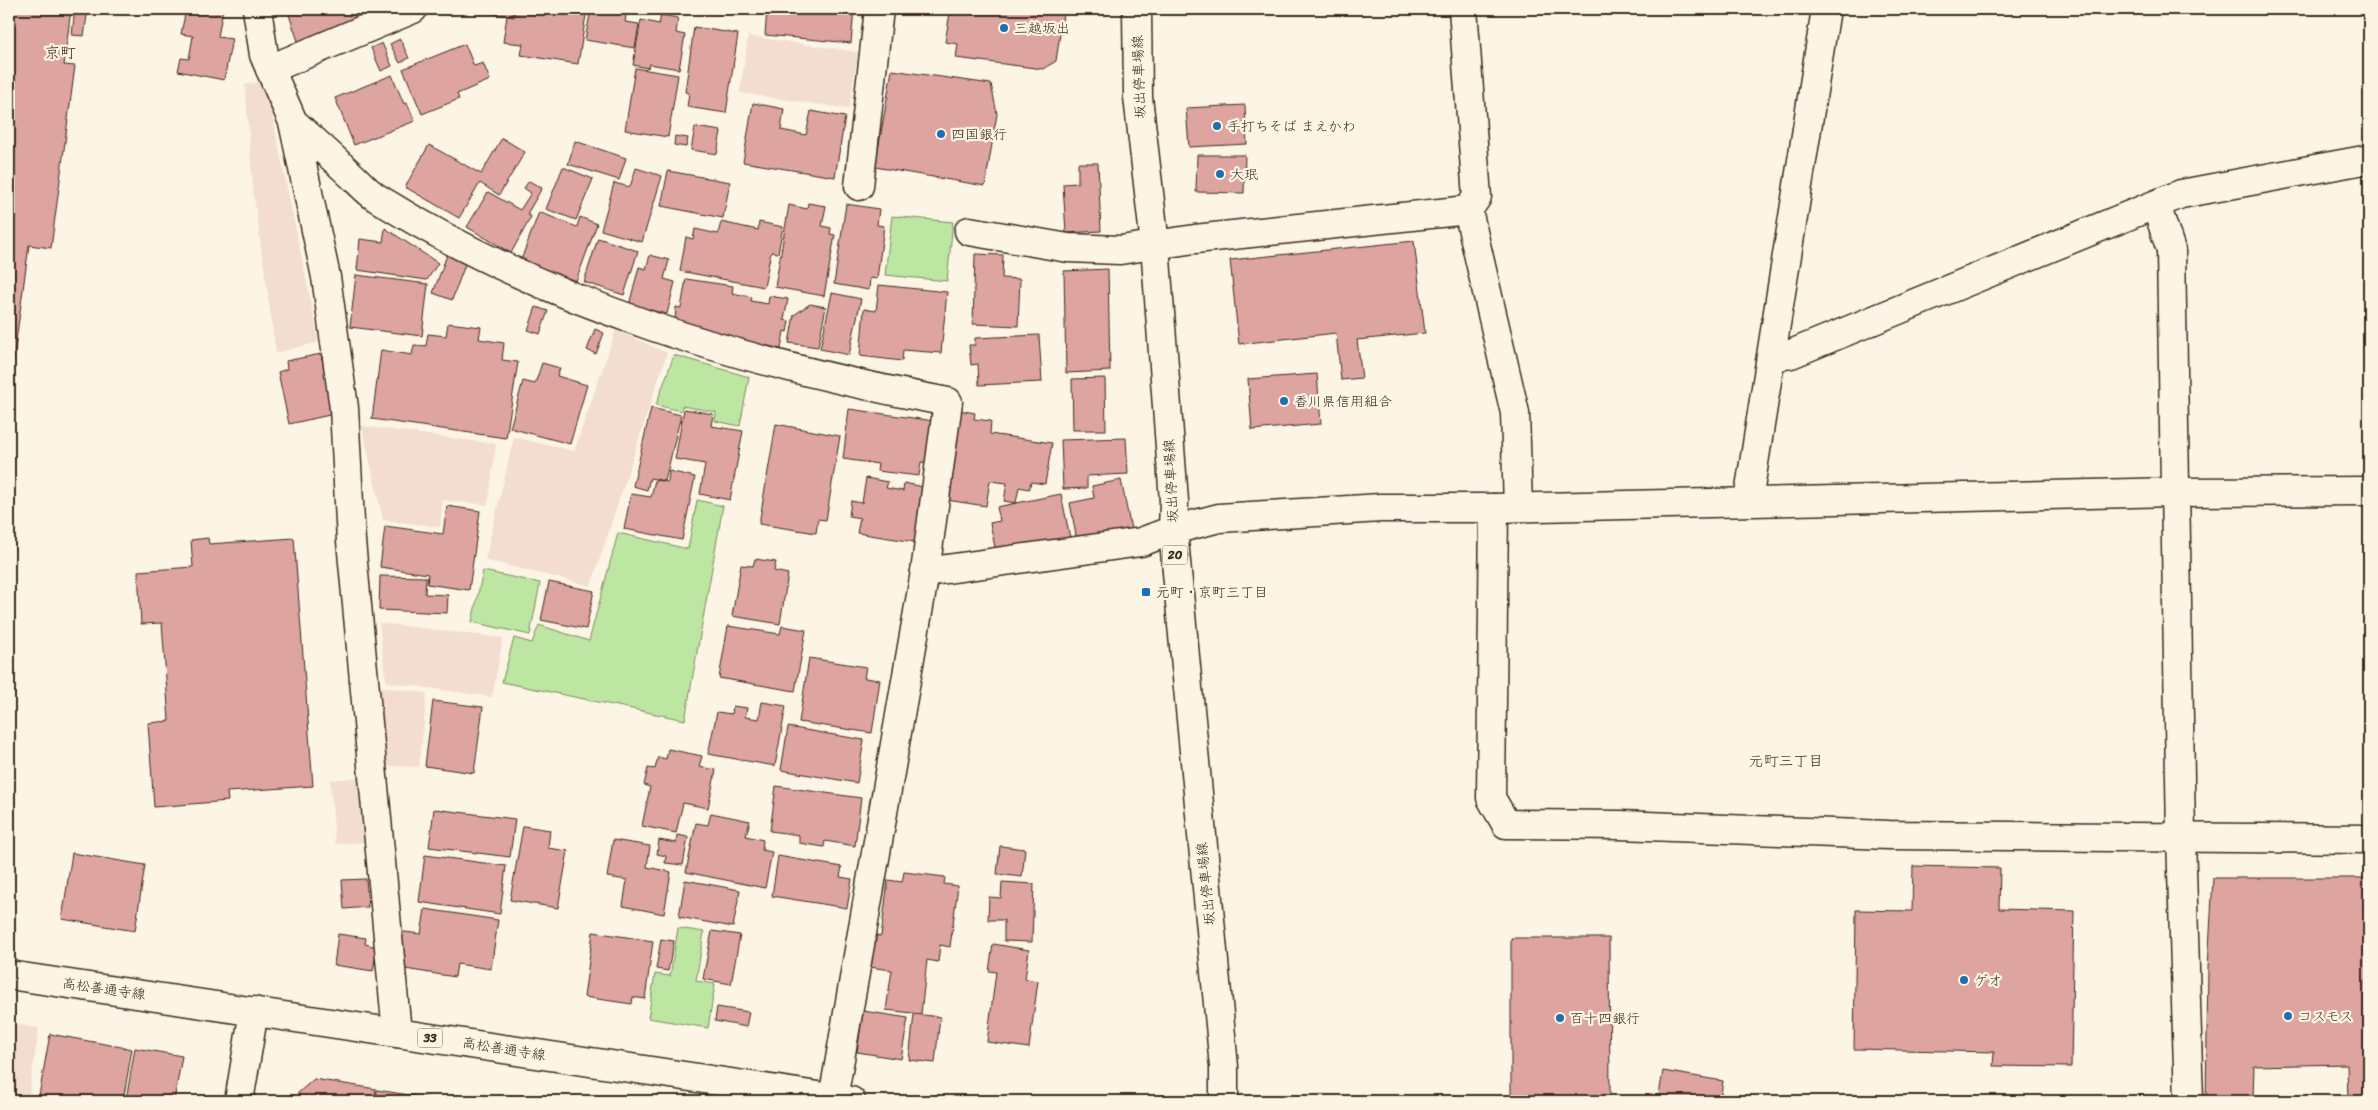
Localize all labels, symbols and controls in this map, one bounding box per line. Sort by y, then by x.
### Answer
place label: 三越坂出 [1014,16,1070,41]
marker: 三越坂出 [998,22,1010,34]
street label: 坂出停車場線 [1125,35,1153,119]
district label: 京町 [44,38,76,67]
place label: 手打ちそば まえかわ [1227,114,1356,139]
marker: 手打ちそば まえかわ [1211,120,1223,132]
place label: 四国銀行 [951,122,1007,147]
marker: 四国銀行 [935,128,947,140]
place label: 大珉 [1230,162,1258,187]
marker: 大珉 [1214,168,1226,180]
place label: 香川県信用組合 [1294,389,1392,414]
marker: 香川県信用組合 [1278,395,1290,407]
street label: 坂出停車場線 [1156,438,1186,524]
road number: 20 [1162,546,1188,564]
place label: 元町・京町三丁目 [1156,580,1268,605]
marker: 元町・京町三丁目 [1140,586,1152,598]
district label: 元町三丁目 [1748,748,1824,774]
street label: 坂出停車場線 [1189,841,1223,927]
place label: ゲオ [1974,968,2002,993]
street label: 高松善通寺線 [61,971,147,1007]
marker: ゲオ [1958,974,1970,986]
place label: コスモス [2298,1004,2353,1029]
place label: 百十四銀行 [1570,1006,1640,1031]
marker: コスモス [2282,1010,2294,1022]
marker: 百十四銀行 [1554,1012,1566,1024]
road number: 33 [418,1028,442,1048]
street label: 高松善通寺線 [461,1030,547,1068]

